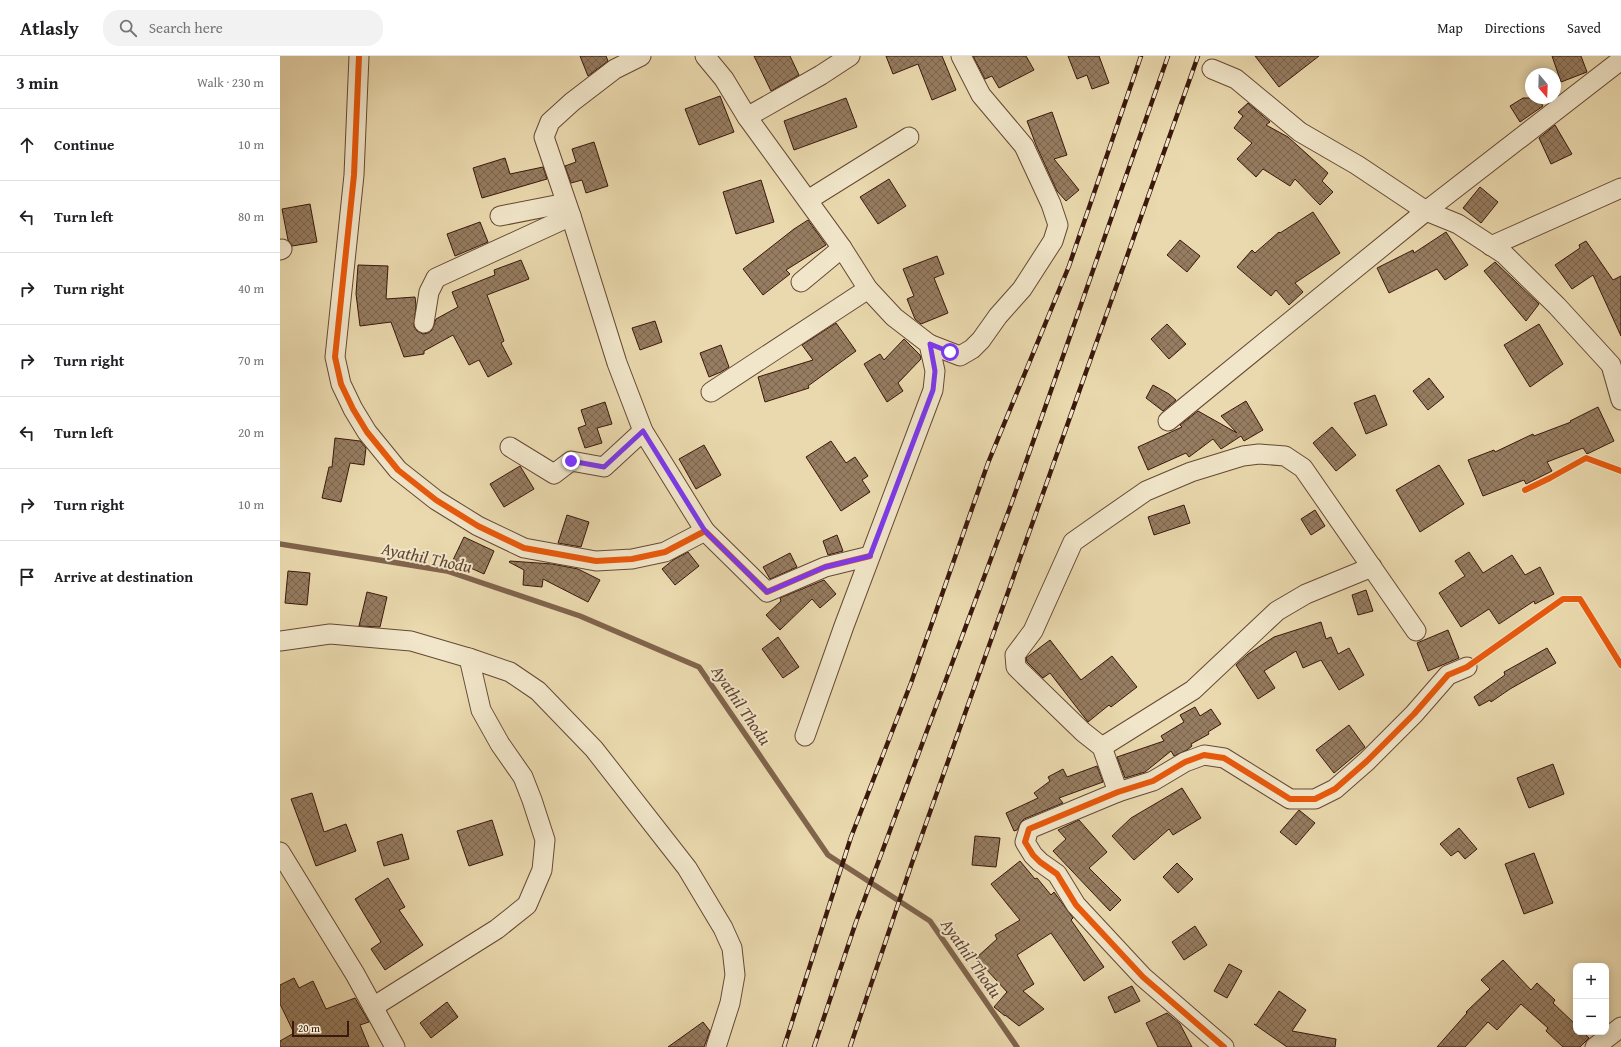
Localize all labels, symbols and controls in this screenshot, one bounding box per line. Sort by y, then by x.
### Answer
search box [103,10,383,46]
text: Atlasly [20,14,79,42]
icon: search [117,17,139,39]
text: Search here [149,17,223,38]
text: Map [1437,18,1463,38]
text: Directions [1485,18,1545,38]
text: Saved [1567,18,1601,38]
north arrow [1525,68,1561,104]
text: 3 min [16,70,58,95]
text: Walk · 230 m [197,73,264,92]
icon: ahead [16,134,38,156]
text: Continue [54,134,115,155]
text: 10 m [238,135,264,154]
icon: left [16,206,38,228]
text: Turn left [54,206,113,227]
text: 80 m [238,207,264,226]
icon: right [16,278,38,300]
text: Turn right [54,278,125,299]
text: 40 m [238,279,264,298]
route start [941,343,959,361]
icon: right [16,350,38,372]
text: Turn right [54,350,125,371]
text: 70 m [238,351,264,370]
icon: left [16,422,38,444]
text: Turn left [54,422,113,443]
text: 20 m [238,423,264,442]
route end [562,452,580,470]
icon: right [16,494,38,516]
text: Turn right [54,494,125,515]
text: 10 m [238,495,264,514]
water label: Ayathil Thodu [378,535,475,579]
icon: arrive [16,566,38,588]
text: Arrive at destination [54,566,193,587]
water label: Ayathil Thodu [705,659,778,750]
water label: Ayathil Thodu [935,912,1009,1003]
map controls [1573,963,1609,1035]
button: + [1573,963,1609,999]
button: − [1573,999,1609,1035]
scale bar [292,1019,349,1038]
text: 20 m [298,1020,320,1036]

